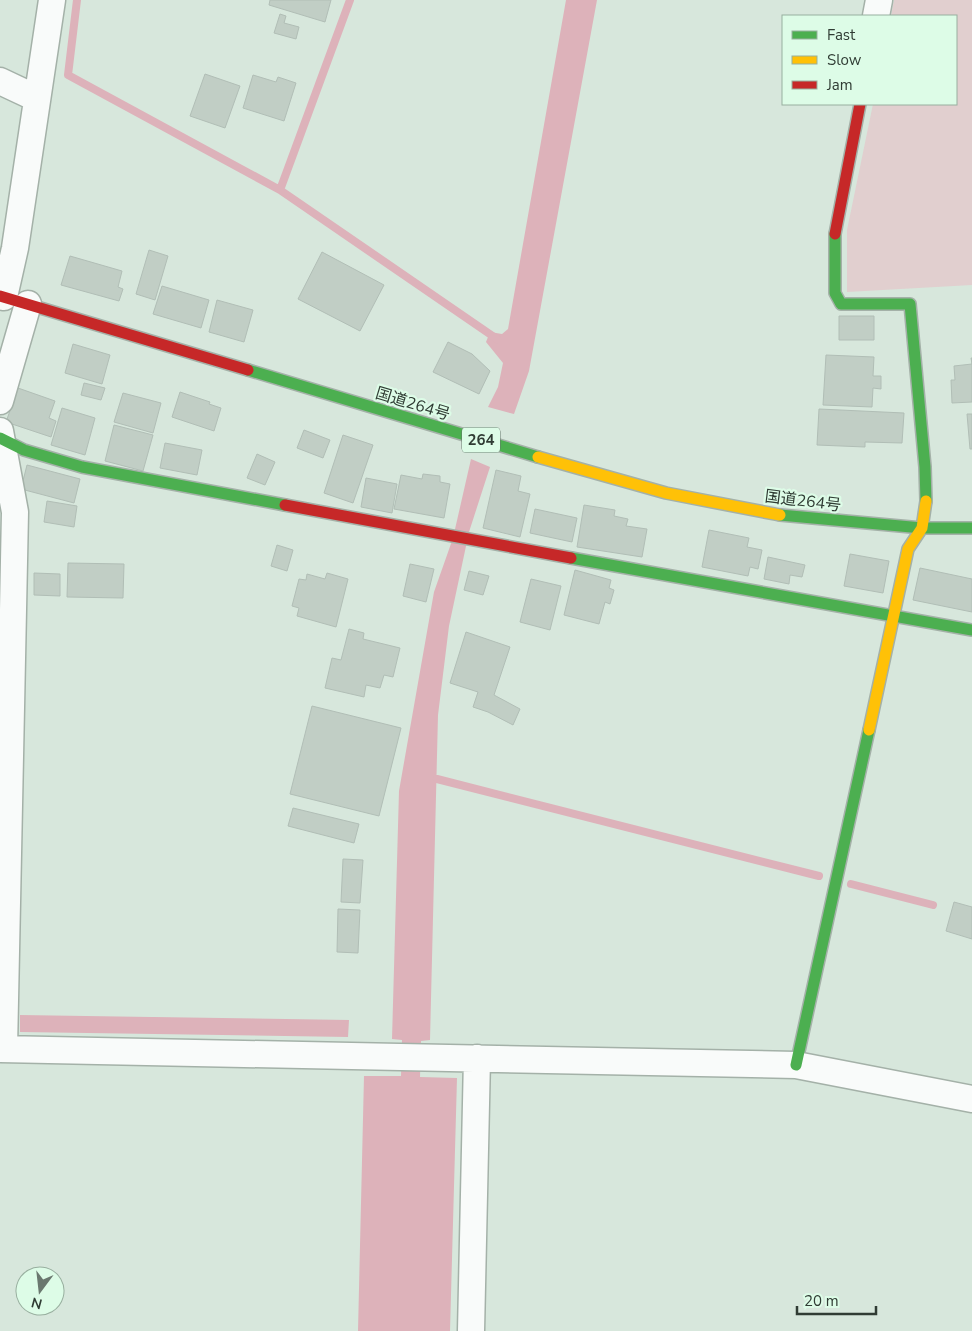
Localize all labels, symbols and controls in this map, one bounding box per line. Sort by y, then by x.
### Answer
legend [782,15,957,105]
text: Fast [827,25,856,45]
text: Slow [827,50,862,70]
text: Jam [826,75,853,95]
street label: 国道264号 [373,382,453,426]
road number: 264 [462,428,500,452]
street label: 国道264号 [763,485,842,517]
north arrow [15,1266,65,1316]
scale bar [797,1284,876,1316]
text: 20 m [804,1291,839,1311]
text: N [29,1293,44,1314]

